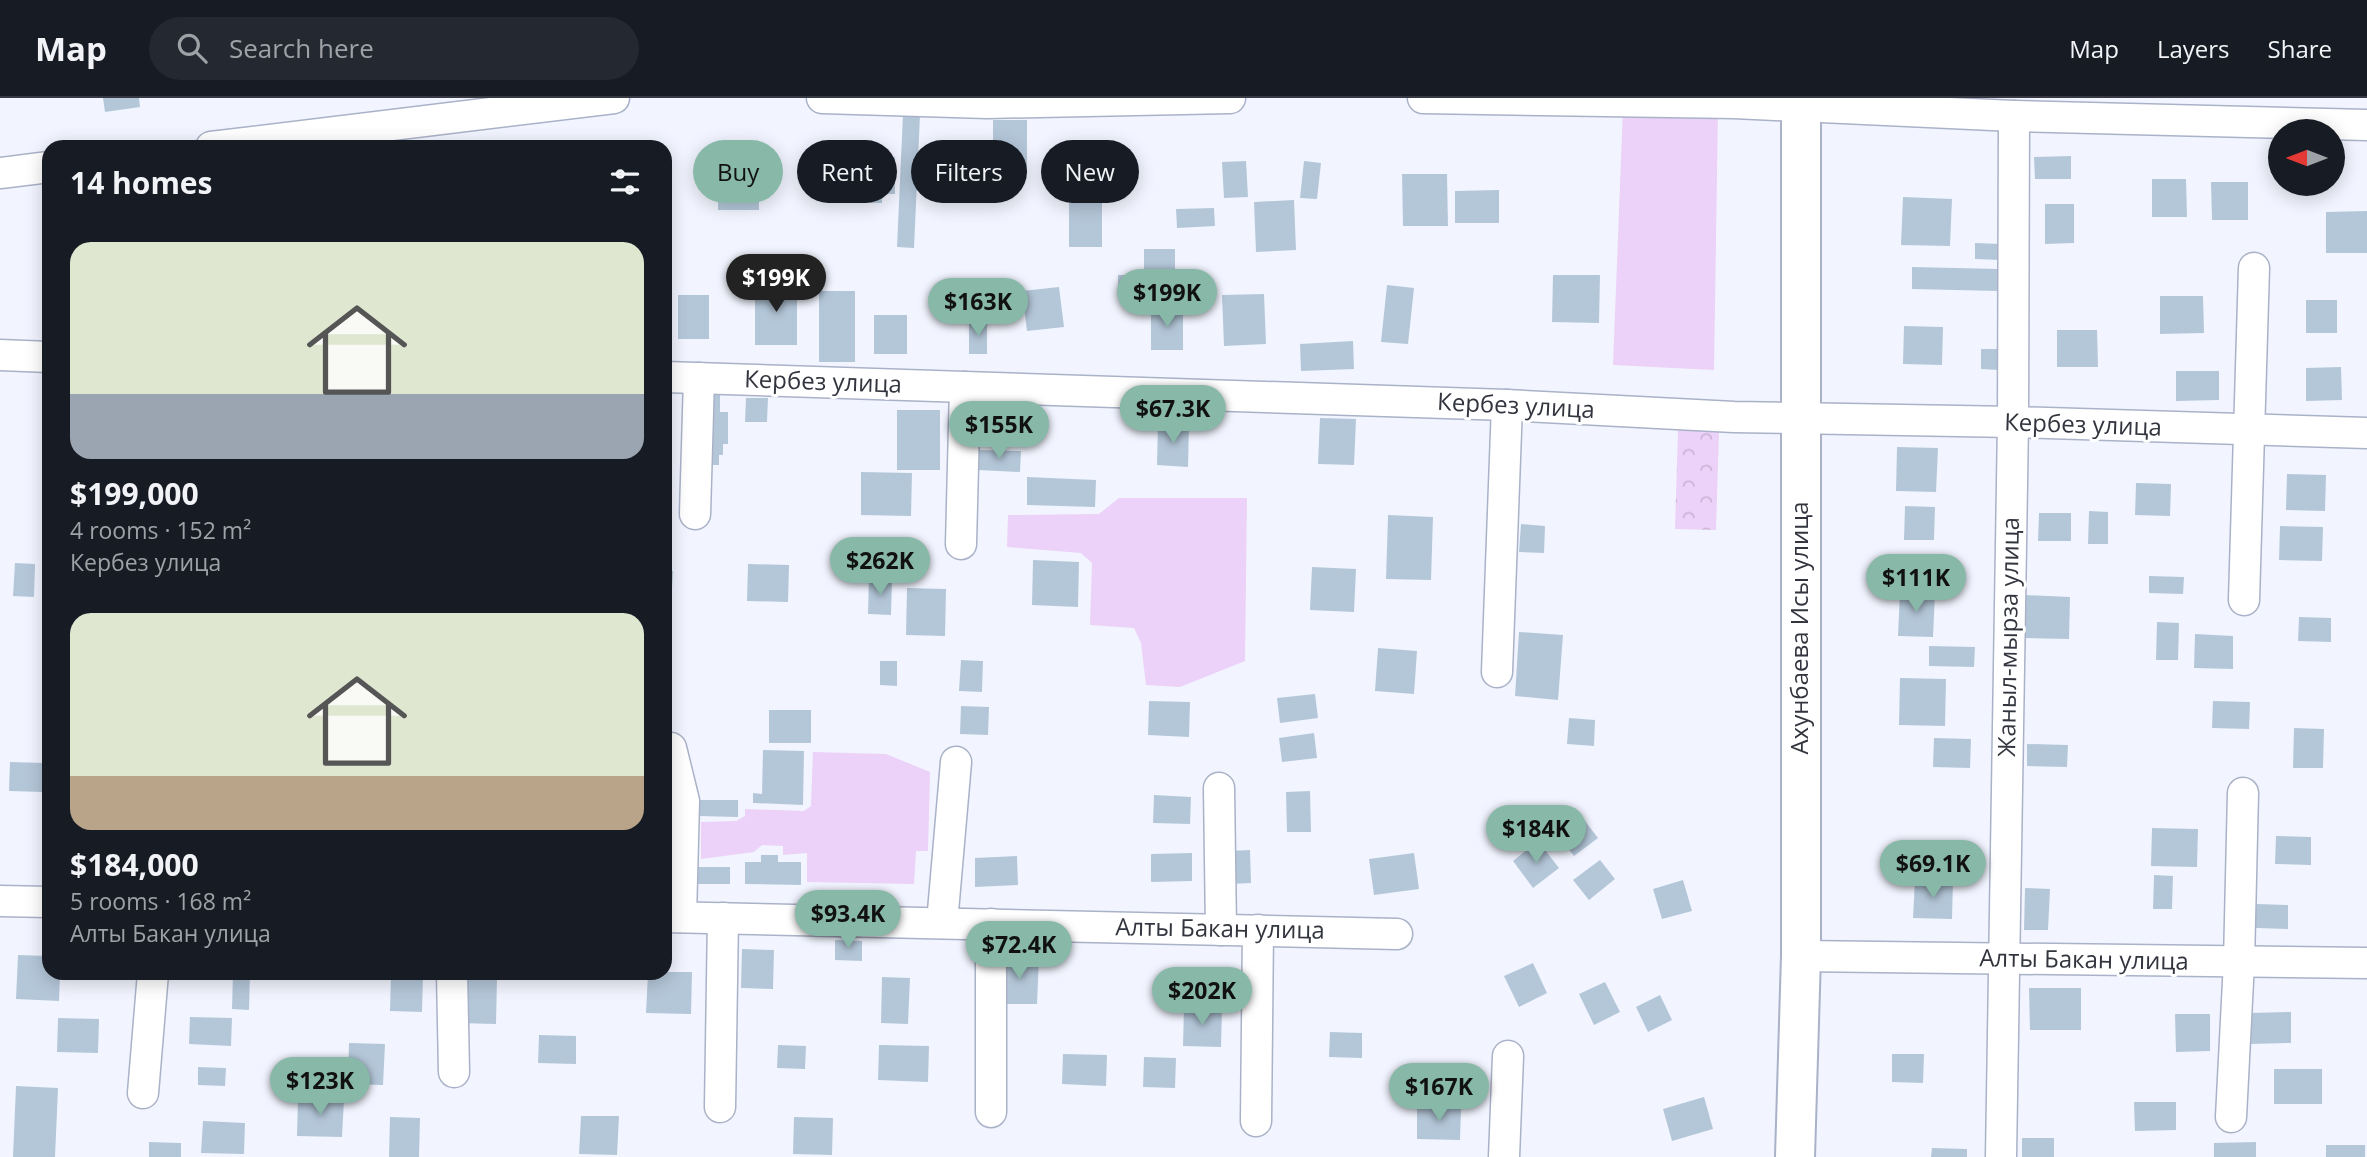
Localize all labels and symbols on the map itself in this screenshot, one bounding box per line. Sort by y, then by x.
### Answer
north arrow [2268,119,2345,196]
pin: $199K [727,254,825,314]
pin: $199K [1118,270,1216,329]
pin: $163K [929,278,1027,338]
street label: Кербез улица [744,361,902,400]
street label: Кербез улица [1436,384,1596,425]
pin: $67.3K [1116,386,1230,445]
pin: $155K [950,402,1048,461]
street label: Кербез улица [2004,404,2162,443]
street label: Ахунбаева Исы улица [1782,501,1815,755]
street label: Жаныл-мырза улица [1989,517,2026,757]
pin: $262K [831,538,929,597]
pin: $111K [1867,554,1965,614]
pin: $184K [1487,806,1585,865]
pin: $69.1K [1876,840,1990,900]
pin: $93.4K [791,890,905,950]
street label: Алты Бакан улица [1115,909,1325,946]
pin: $72.4K [962,922,1076,981]
street label: Алты Бакан улица [1979,940,2189,977]
pin: $202K [1153,968,1251,1027]
pin: $123K [271,1058,369,1117]
pin: $167K [1390,1063,1488,1123]

